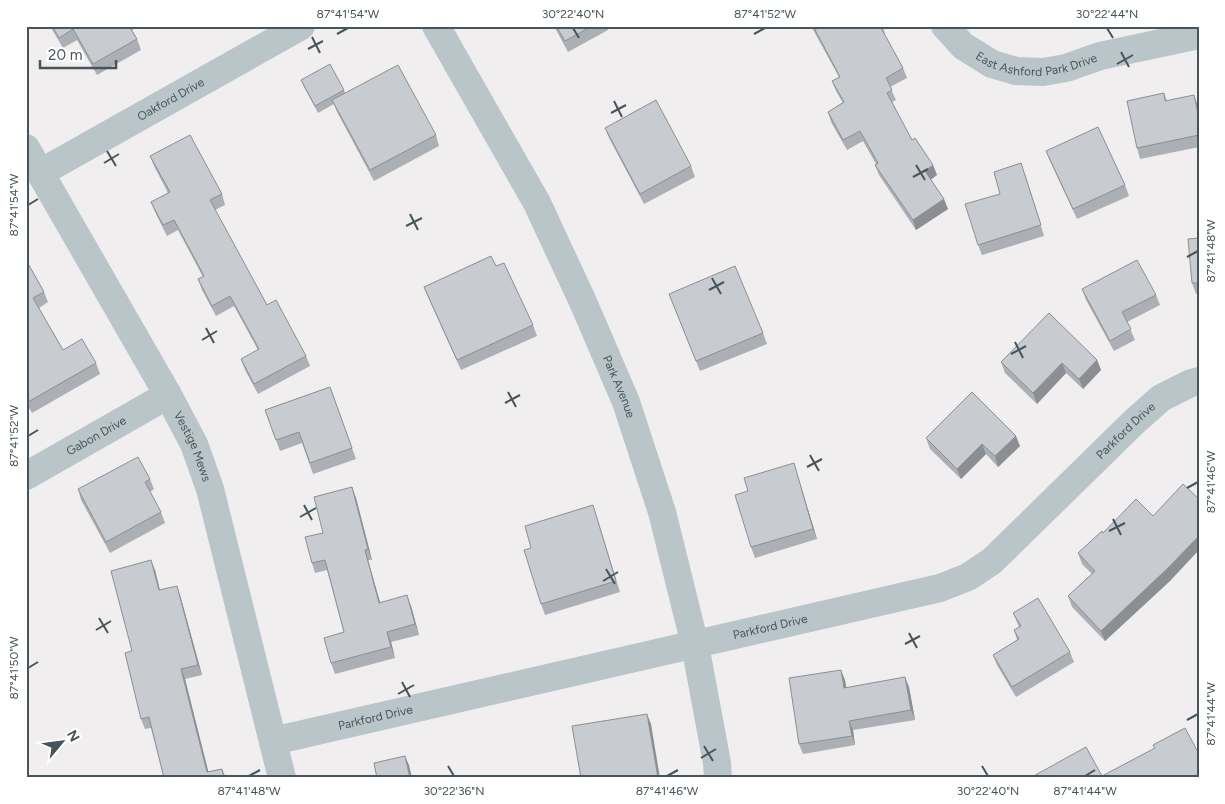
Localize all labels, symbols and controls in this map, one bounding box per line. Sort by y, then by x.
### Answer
text: 87°41'54"W [317,7,380,21]
text: 30°22'40"N [542,7,604,21]
text: 87°41'52"W [734,7,796,21]
text: 30°22'44"N [1076,7,1138,21]
scale bar [40,38,116,70]
text: 20 m [48,46,82,64]
street label: East Ashford Park Drive [973,49,1099,79]
street label: Oakford Drive [135,75,207,124]
text: 87°41'54"W [7,173,21,236]
text: 87°41'48"W [1204,219,1218,283]
street label: Park Avenue [600,353,638,420]
street label: Parkford Drive [1093,399,1158,462]
text: 87°41'52"W [7,405,21,467]
street label: Vestige Mews [171,409,214,484]
street label: Gabon Drive [64,413,129,458]
text: 87°41'46"W [1204,450,1218,513]
street label: Parkford Drive [731,612,809,642]
text: 87°41'50"W [7,636,21,700]
text: 87°41'44"W [1204,682,1218,746]
street label: Parkford Drive [337,702,414,733]
north arrow [38,716,88,766]
text: N [63,727,83,745]
text: 87°41'48"W [217,784,281,798]
text: 30°22'36"N [424,784,484,798]
text: 87°41'46"W [636,784,699,798]
text: 30°22'40"N [957,784,1019,798]
text: 87°41'44"W [1053,784,1117,798]

